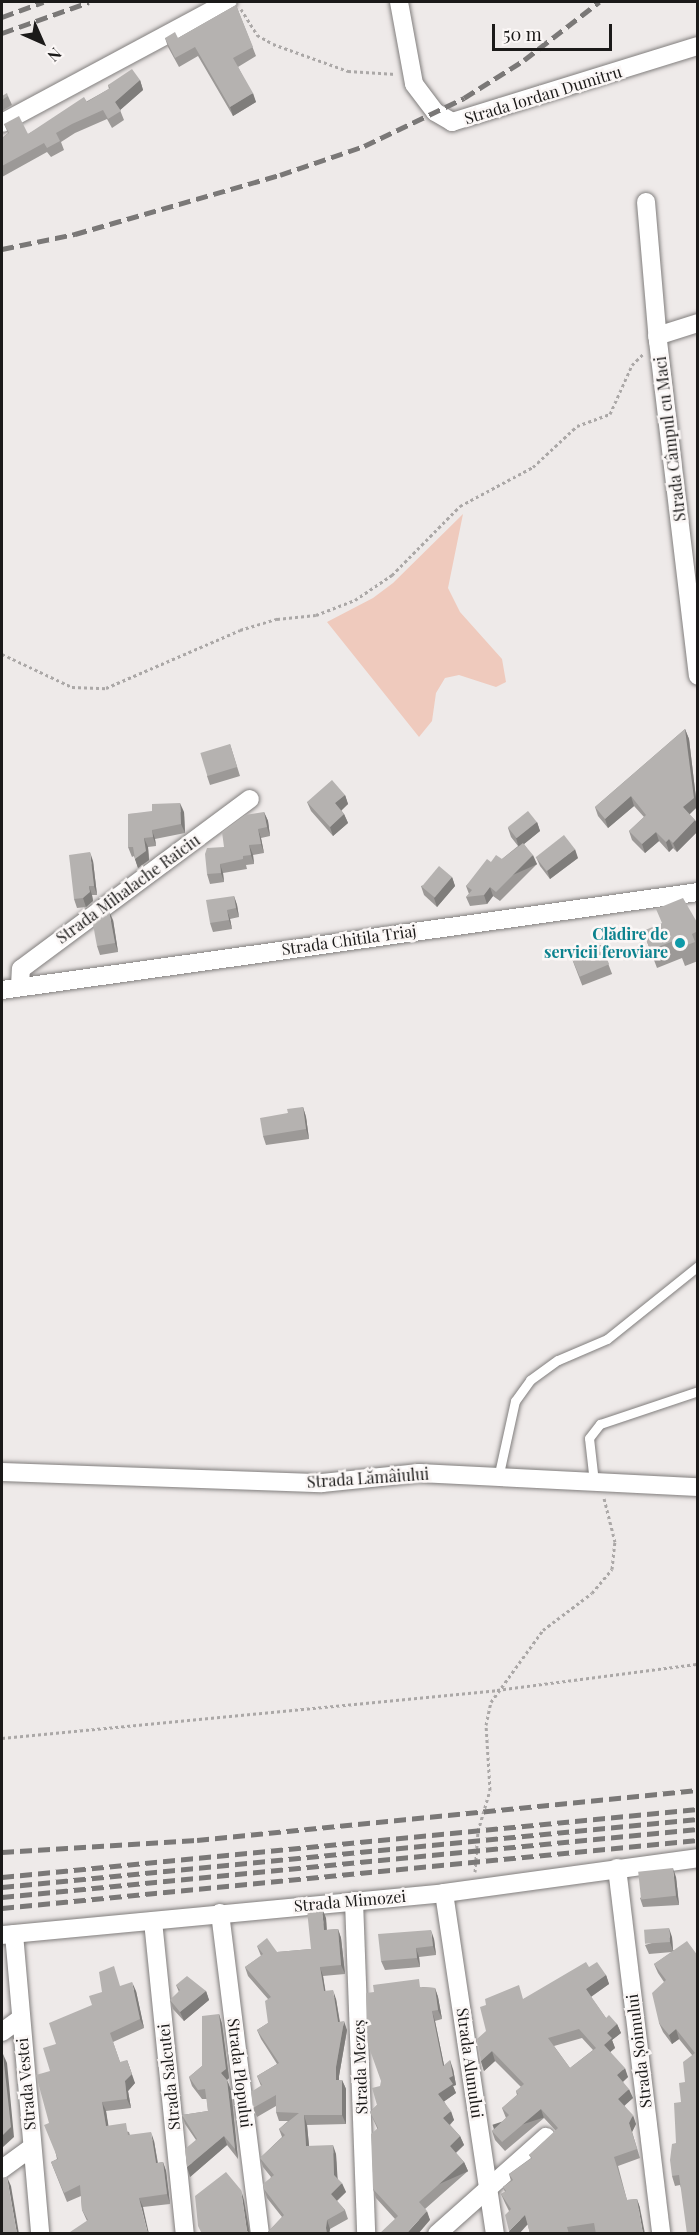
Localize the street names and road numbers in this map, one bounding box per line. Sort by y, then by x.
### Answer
street label: Strada Iordan Dumitru [462,62,624,128]
street label: Strada Câmpul cu Maci [650,355,690,523]
street label: Strada Mihalache Raiciu [52,830,204,948]
street label: Strada Chitila Triaj [280,921,418,959]
street label: Strada Lămâiului [306,1464,430,1492]
street label: Strada Mimozei [293,1887,407,1915]
street label: Strada Șoimului [622,1993,656,2109]
street label: Strada Alunului [453,2006,487,2120]
street label: Strada Plopului [224,2017,256,2129]
street label: Strada Mezeș [349,2019,371,2115]
street label: Strada Salcutei [154,2023,184,2131]
street label: Strada Vestei [12,2037,40,2131]

